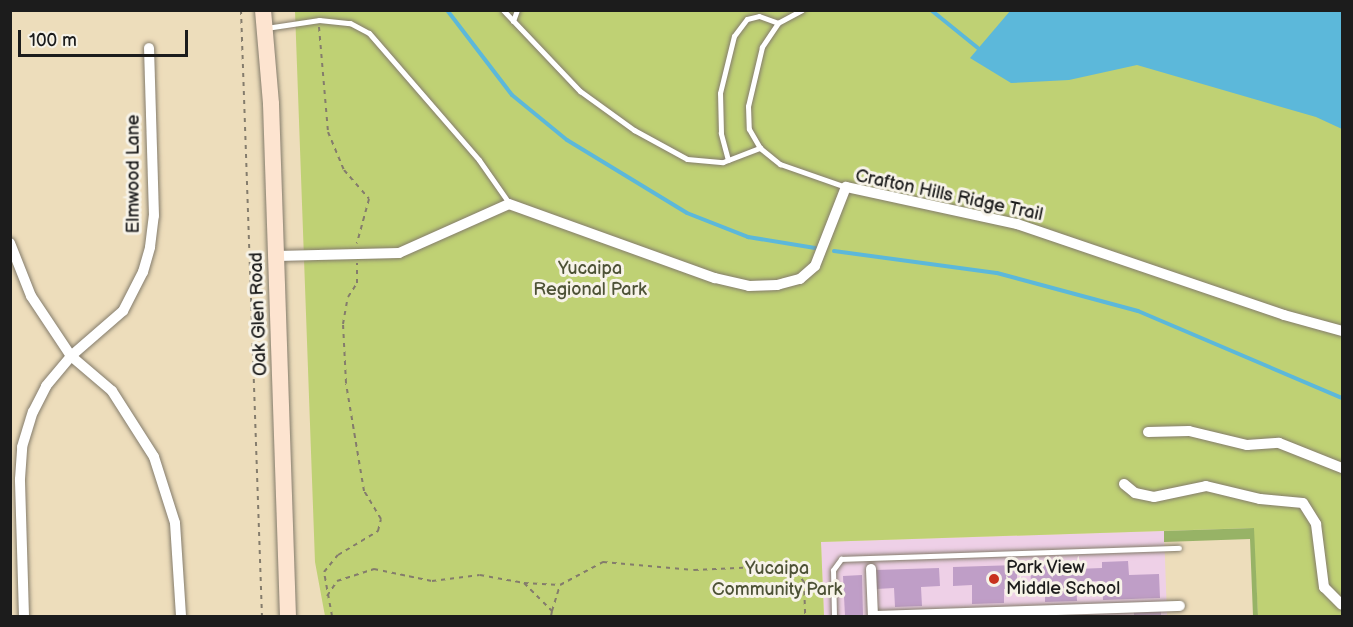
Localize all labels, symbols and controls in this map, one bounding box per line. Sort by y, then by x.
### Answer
scale bar [21,18,190,56]
text: 100 m [29,30,77,51]
street label: Elmwood Lane [123,114,145,234]
street label: Crafton Hills Ridge Trail [853,165,1045,227]
street label: Oak Glen Road [246,252,272,376]
park label: Yucaipa Regional Park [533,259,647,302]
place label: Park View Middle School [1006,558,1121,600]
park label: Yucaipa Community Park [711,559,843,602]
marker: Park View Middle School [987,572,1001,586]

